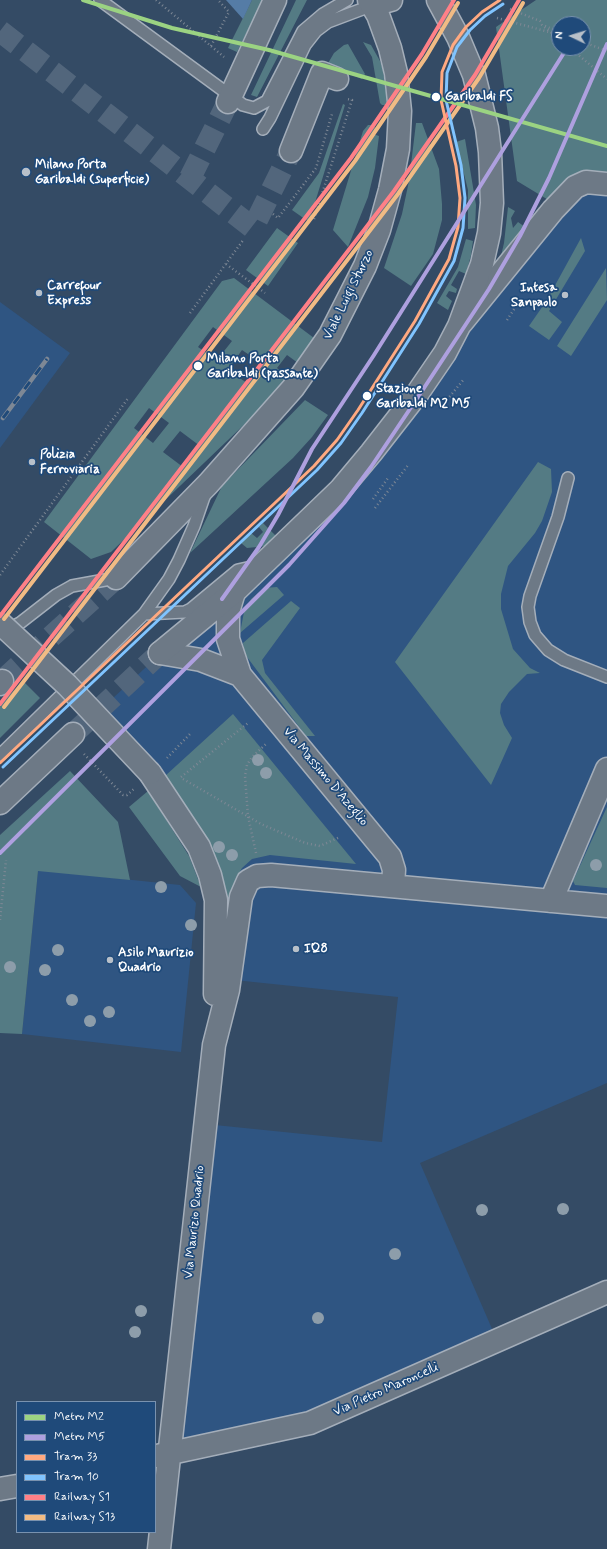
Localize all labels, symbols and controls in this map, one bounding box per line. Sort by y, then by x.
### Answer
north arrow [551,16,591,56]
text: N [553,31,567,39]
place label: Garibaldi FS [445,89,513,105]
marker: Garibaldi FS [430,91,442,103]
place label: Milano Porta Garibaldi (superficie) [35,157,149,188]
marker: Milano Porta Garibaldi (superficie) [20,166,32,178]
street label: Viale Luigi Sturzo [320,247,378,343]
place label: Carrefour Express [47,278,101,309]
place label: Intesa Sanpaolo [511,280,557,311]
marker: Carrefour Express [34,288,44,298]
marker: Intesa Sanpaolo [560,290,570,300]
place label: Milano Porta Garibaldi (passante) [207,351,318,382]
marker: Milano Porta Garibaldi (passante) [192,360,204,372]
place label: Stazione Garibaldi M2 M5 [376,381,471,412]
marker: Stazione Garibaldi M2 M5 [361,390,373,402]
place label: Polizia Ferroviaria [40,447,100,478]
marker: Polizia Ferroviaria [27,457,37,467]
street label: Via Massimo D'Azeglio [279,725,371,829]
place label: IQ8 [304,941,328,957]
marker: IQ8 [291,944,301,954]
place label: Asilo Maurizio Quadrio [118,945,194,976]
marker: Asilo Maurizio Quadrio [105,955,115,965]
street label: Via Maurizio Quadrio [181,1165,209,1279]
street label: Via Pietro Maroncelli [331,1360,441,1420]
legend [16,1401,156,1533]
text: Metro M2 [54,1409,104,1425]
text: Metro M5 [54,1429,105,1445]
text: Tram 33 [54,1449,97,1465]
text: Tram 10 [54,1469,99,1485]
text: Railway S1 [54,1489,110,1505]
text: Railway S13 [54,1509,115,1525]

